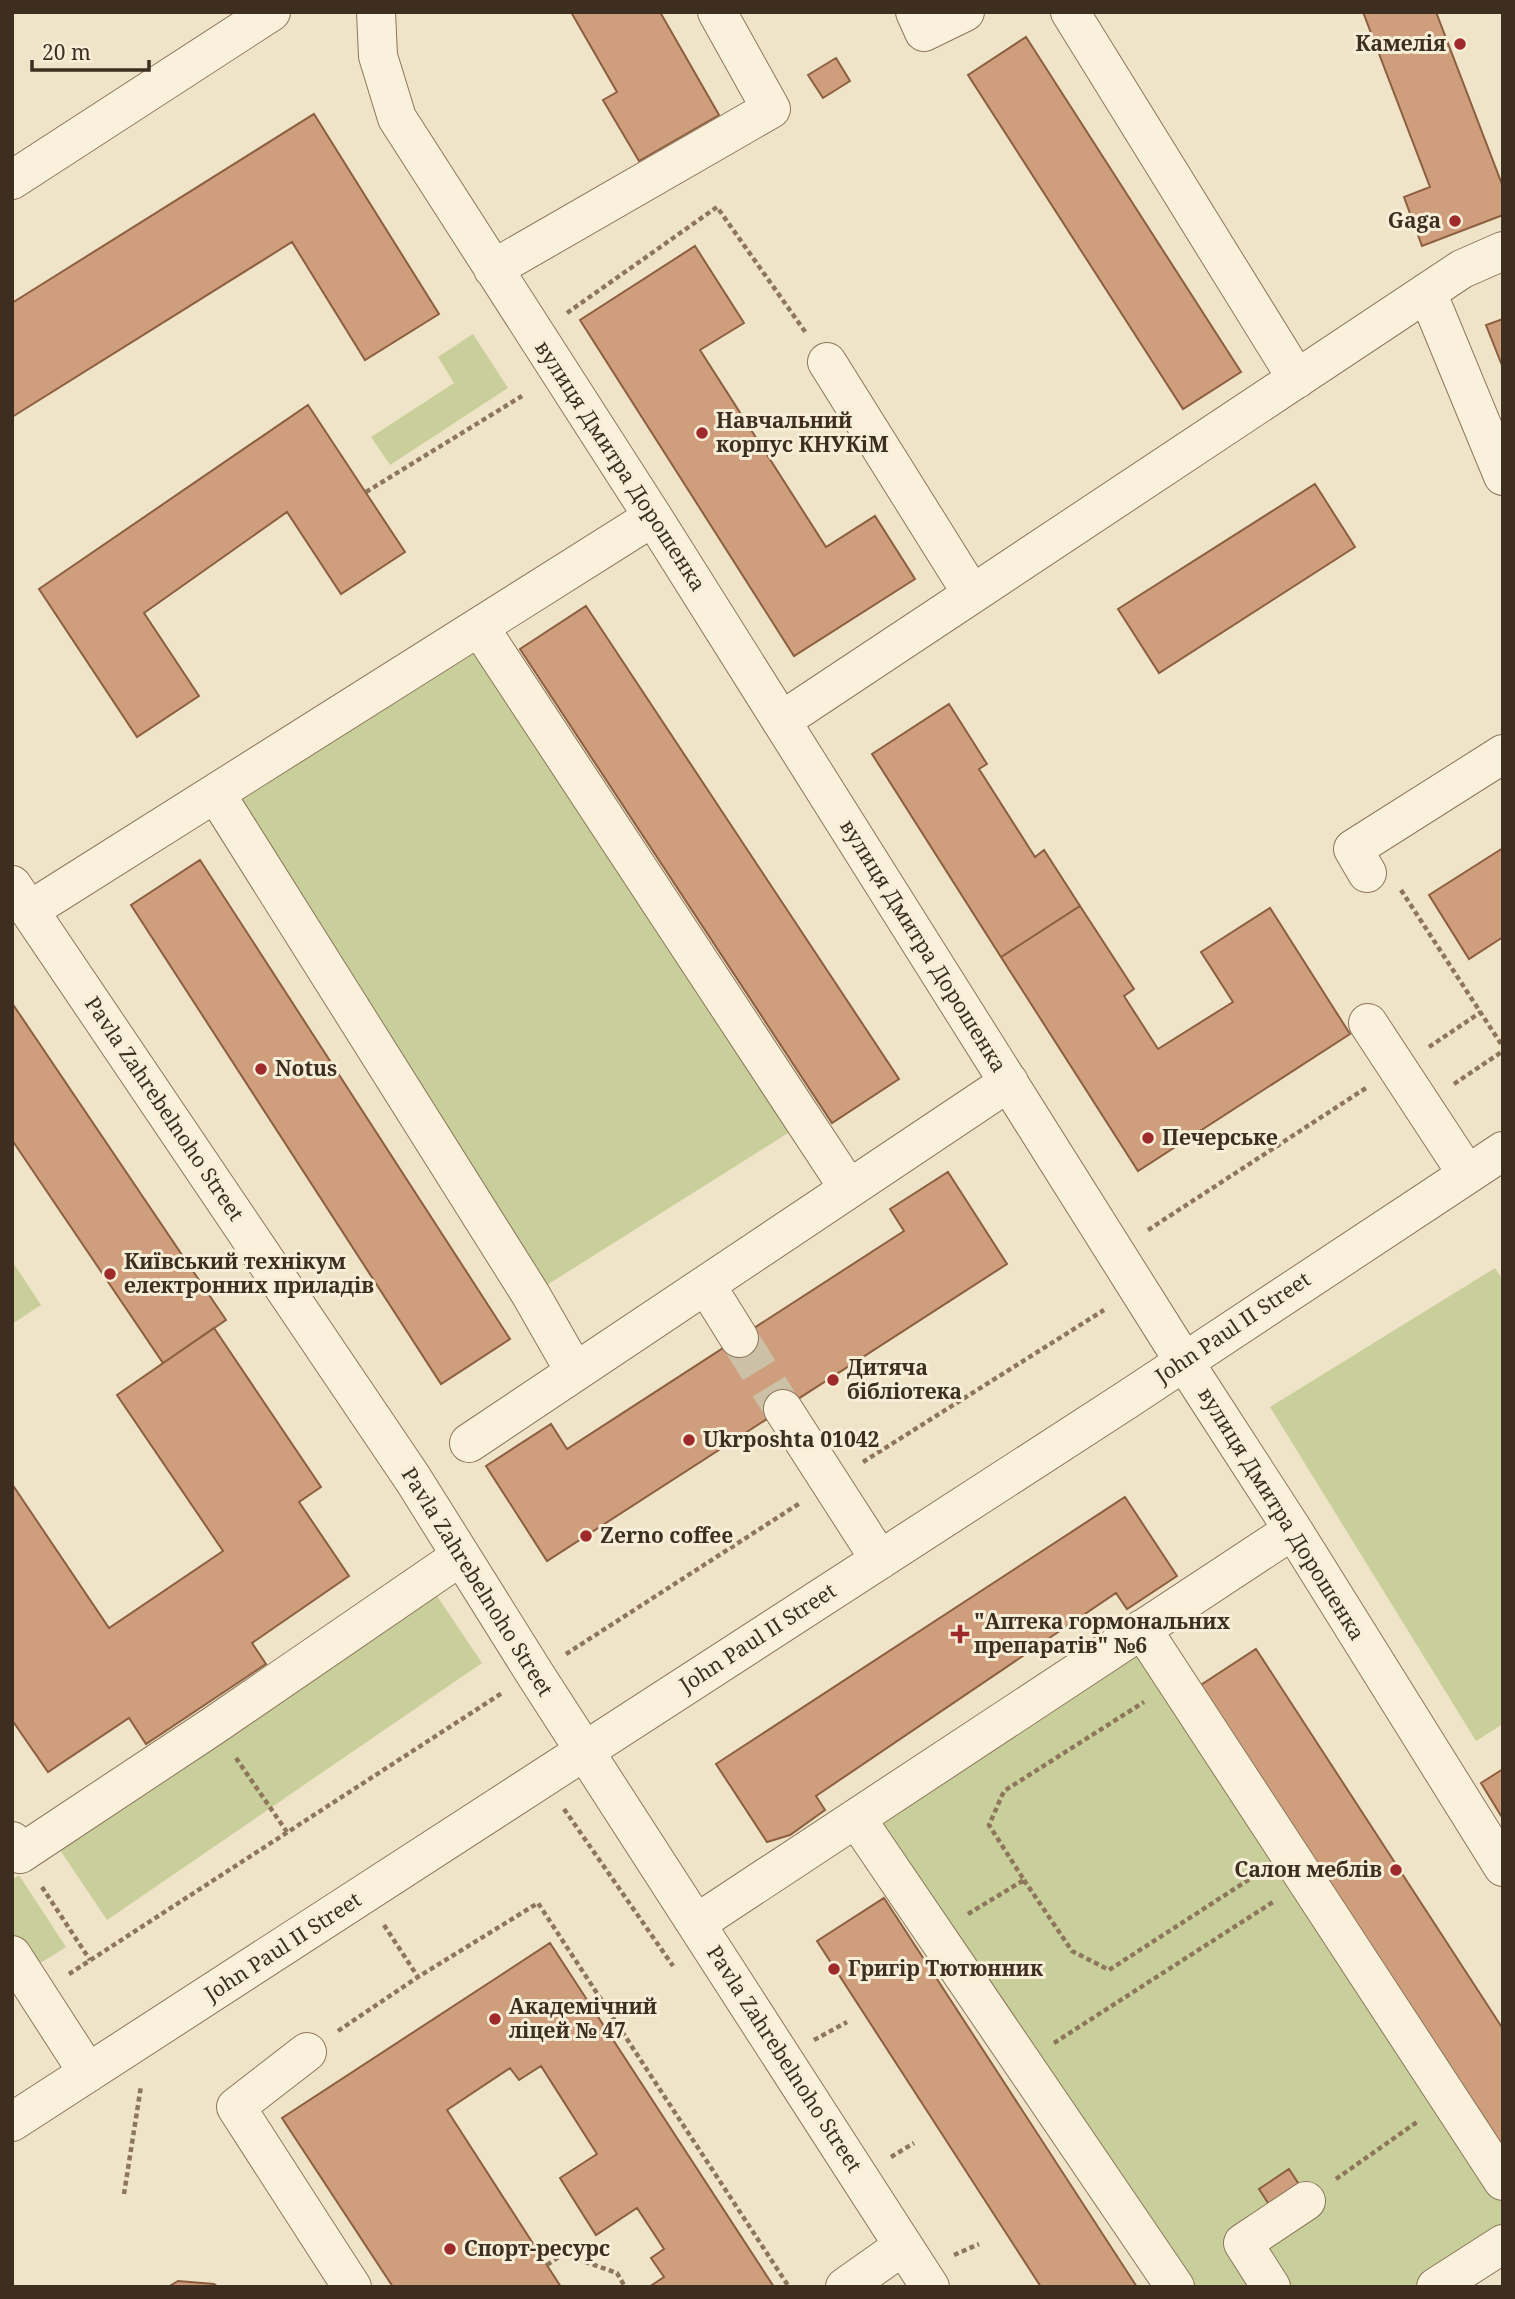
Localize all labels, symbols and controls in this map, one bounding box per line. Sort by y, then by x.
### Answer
scale bar [32,28,149,72]
place label: Камелія [1355,29,1446,57]
marker: Камелія [1452,36,1468,52]
text: 20 m [42,38,91,66]
place label: Gaga [1388,206,1441,234]
marker: Gaga [1447,213,1463,229]
street label: вулиця Дмитра Дорошенка [529,335,713,596]
place label: Навчальний корпус КНУКіМ [716,406,889,458]
marker: Навчальний корпус КНУКіМ [694,425,710,441]
street label: вулиця Дмитра Дорошенка [834,814,1014,1077]
street label: Pavla Zahrebelnoho Street [79,991,251,1226]
place label: Notus [275,1054,337,1082]
marker: Notus [253,1061,269,1077]
place label: Печерське [1162,1123,1278,1151]
marker: Печерське [1140,1130,1156,1146]
place label: Київський технікум електронних приладів [124,1247,374,1299]
street label: John Paul II Street [1149,1265,1315,1390]
marker: Київський технікум електронних приладів [102,1266,118,1282]
place label: Дитяча бібліотека [847,1353,962,1405]
marker: Дитяча бібліотека [825,1372,841,1388]
street label: вулиця Дмитра Дорошенка [1192,1382,1372,1645]
place label: Ukrposhta 01042 [703,1425,879,1453]
marker: Ukrposhta 01042 [681,1432,697,1448]
street label: Pavla Zahrebelnoho Street [396,1462,560,1701]
place label: Zerno coffee [600,1521,733,1549]
marker: Zerno coffee [578,1528,594,1544]
street label: John Paul II Street [673,1576,841,1699]
place label: "Аптека гормональних препаратів" №6 [974,1607,1230,1659]
marker: "Аптека гормональних препаратів" №6 [952,1626,968,1642]
place label: Салон меблів [1235,1855,1382,1883]
marker: Салон меблів [1388,1862,1404,1878]
street label: John Paul II Street [198,1885,366,2008]
street label: Pavla Zahrebelnoho Street [701,1940,869,2177]
place label: Григір Тютюнник [848,1954,1044,1982]
marker: Григір Тютюнник [826,1961,842,1977]
place label: Академічний ліцей № 47 [509,1992,657,2044]
marker: Академічний ліцей № 47 [487,2011,503,2027]
place label: Спорт-ресурс [464,2234,610,2262]
marker: Спорт-ресурс [442,2241,458,2257]

